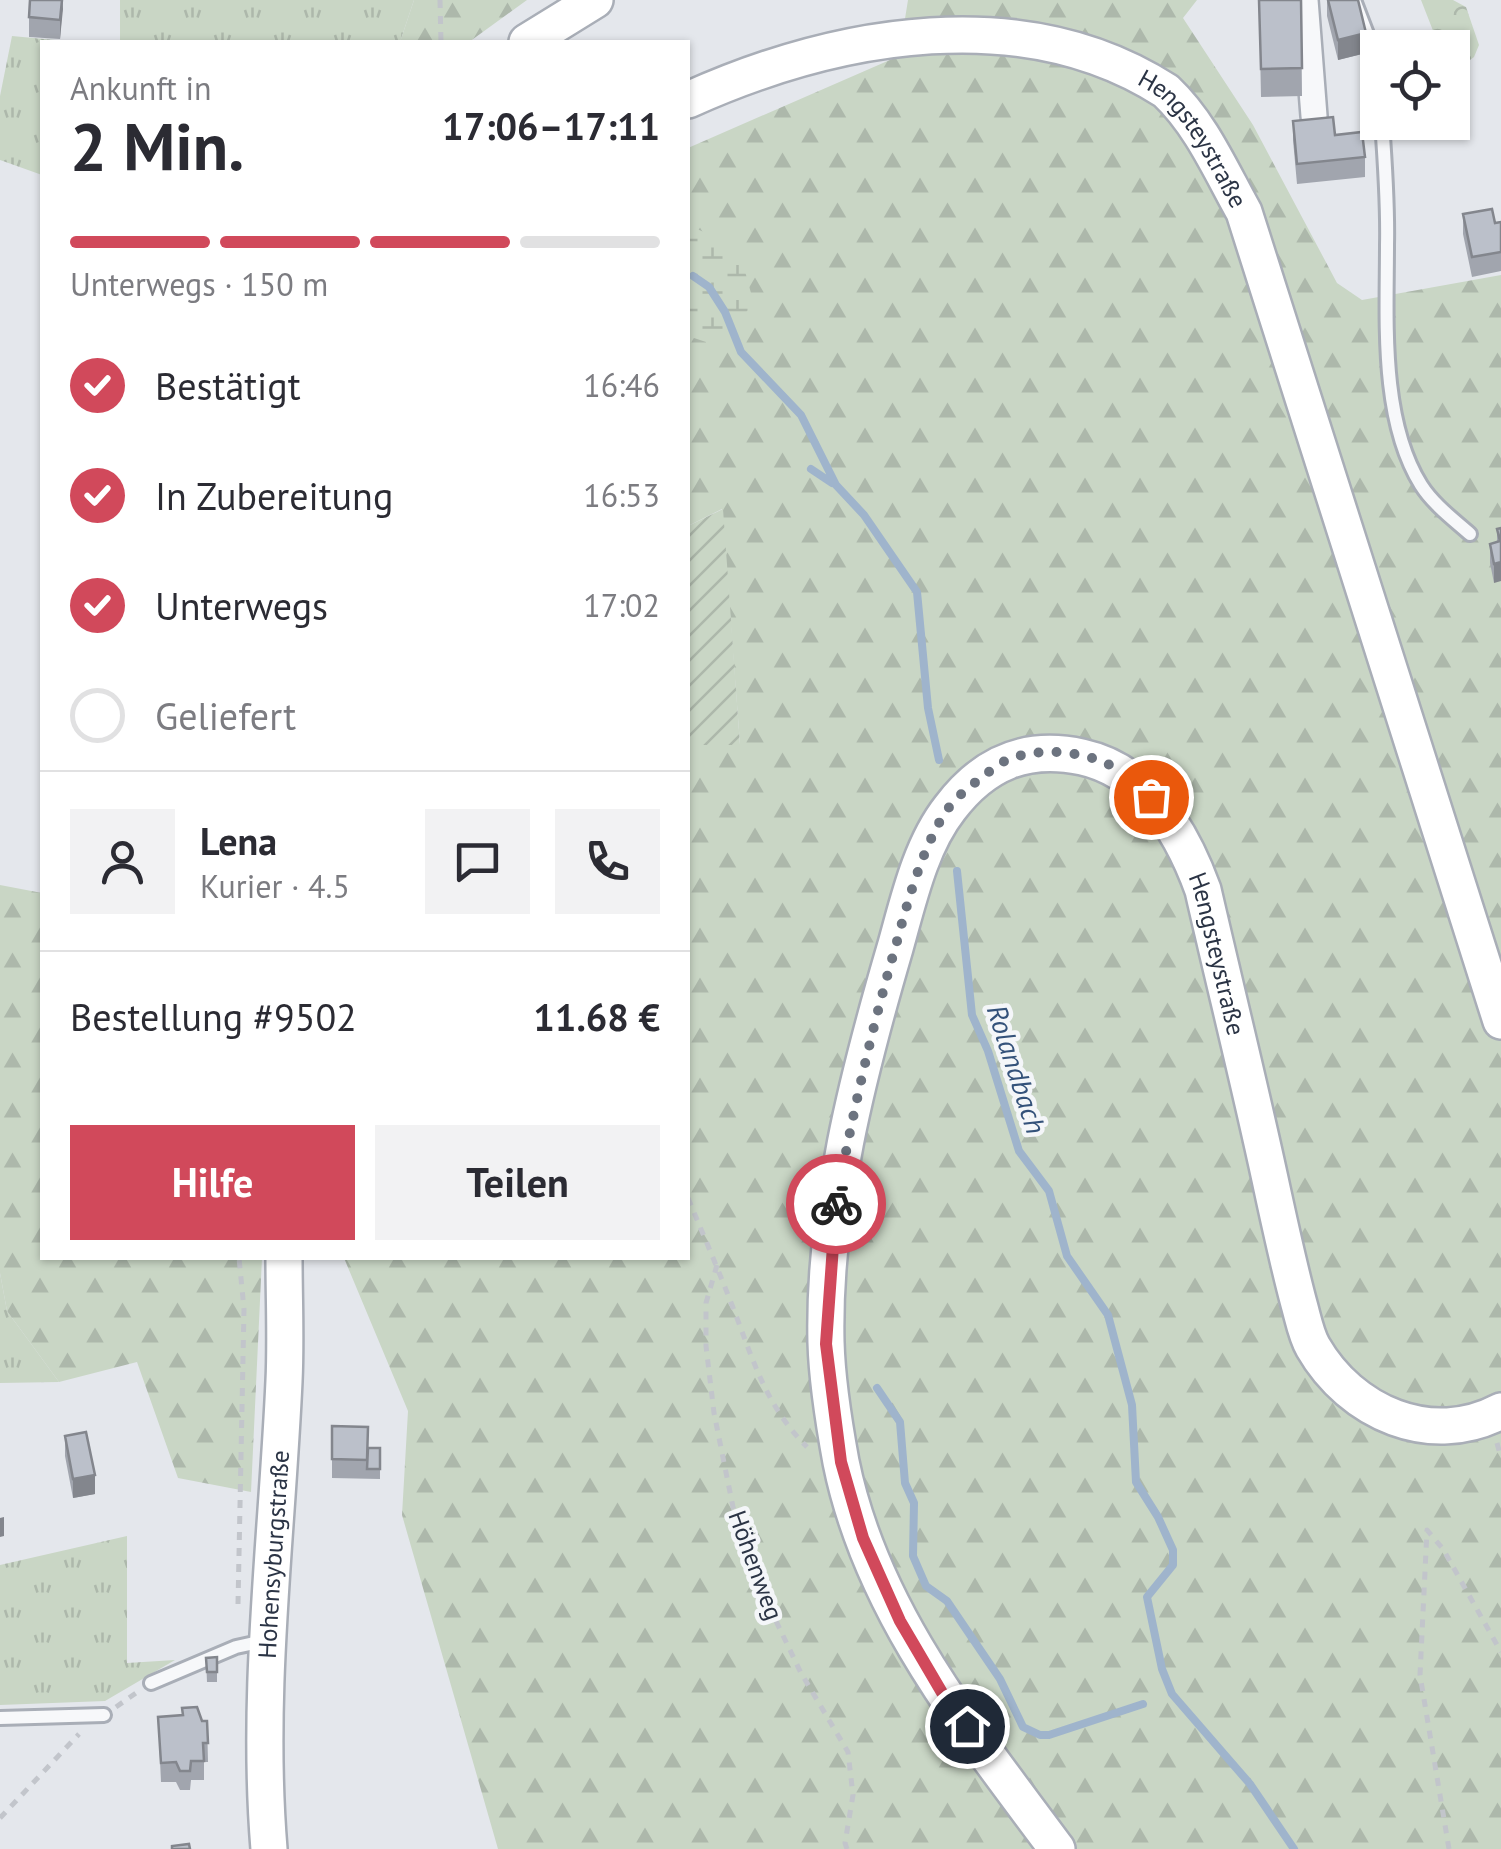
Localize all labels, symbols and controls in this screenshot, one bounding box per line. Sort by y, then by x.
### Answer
map controls [1360,30,1470,140]
button: locate [1360,30,1470,140]
street label: Hengsteystraße [1133,62,1255,213]
text: Ankunft in [70,67,211,109]
text: 17:06–17:11 [442,101,660,150]
text: 2 Min. [70,104,244,188]
text: Unterwegs · 150 m [70,263,328,305]
icon: check [70,358,125,413]
text: Bestätigt [155,361,301,410]
text: 16:46 [583,364,660,406]
icon: check [70,468,125,523]
text: In Zubereitung [155,471,393,520]
text: 16:53 [583,474,660,516]
icon: check [70,578,125,633]
text: Unterwegs [155,581,328,630]
text: 17:02 [583,584,660,626]
text: Geliefert [155,691,296,740]
pin [1109,755,1194,840]
icon: bag [1124,770,1179,825]
button: person [70,809,175,914]
button: chat [425,809,530,914]
button: phone [555,809,660,914]
text: Lena [200,816,277,865]
text: Kurier · 4.5 [200,865,350,907]
street label: Hengsteystraße [1182,868,1253,1038]
text: Bestellung #9502 [70,992,357,1041]
text: 11.68 € [533,992,660,1041]
water label: Rolandbach [979,1000,1055,1138]
button: Hilfe [70,1125,355,1240]
button: Teilen [375,1125,660,1240]
courier [786,1154,886,1254]
icon: bike [809,1177,864,1232]
street label: Hohensyburgstraße [251,1449,296,1659]
street label: Höhenweg [721,1506,791,1624]
pin [925,1684,1010,1769]
icon: home [940,1699,995,1754]

